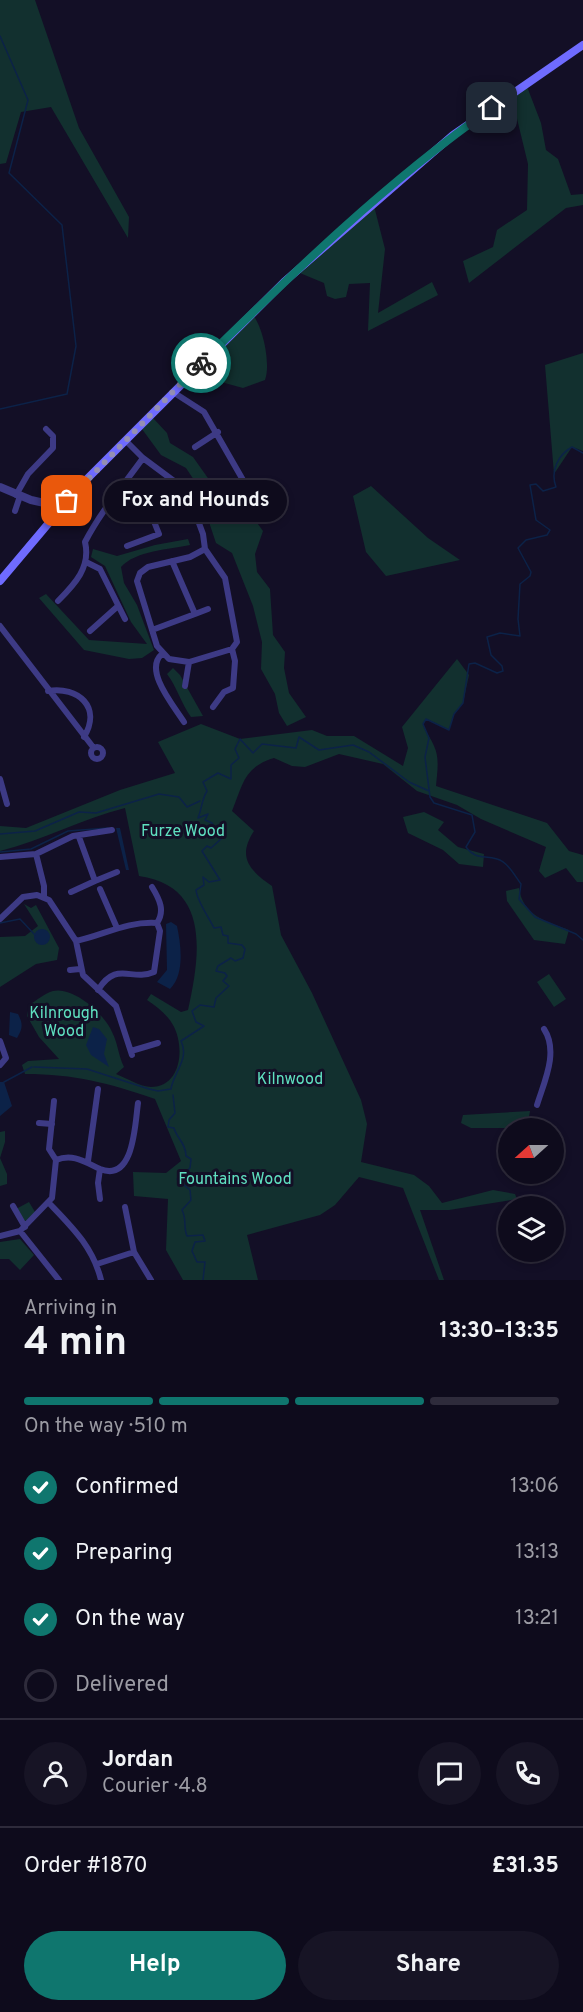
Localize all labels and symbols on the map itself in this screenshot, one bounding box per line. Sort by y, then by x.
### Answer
pin [466,82,517,133]
courier [171,333,231,393]
pin [41,475,92,526]
callout: Fox and Hounds [103,480,286,522]
park label: Furze Wood [141,822,225,842]
park label: Kilnrough Wood [29,1004,99,1042]
park label: Kilnwood [257,1070,323,1090]
north arrow [498,1118,564,1184]
park label: Fountains Wood [178,1170,292,1190]

